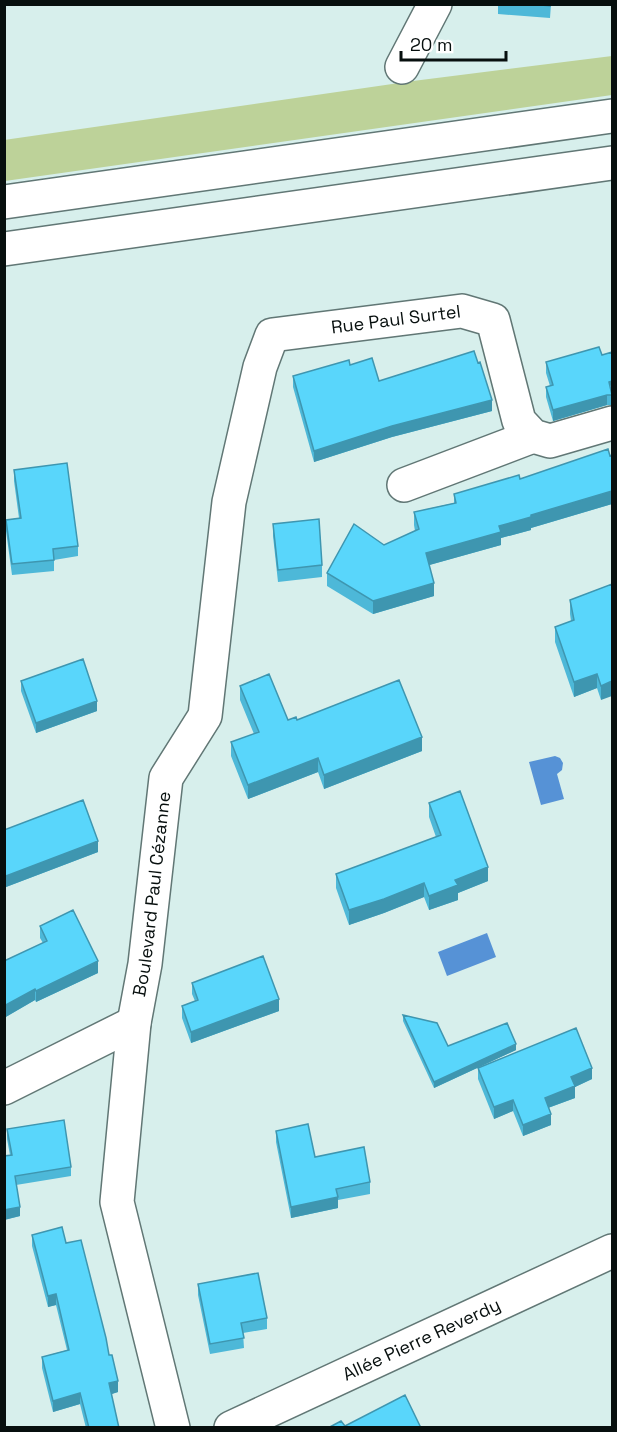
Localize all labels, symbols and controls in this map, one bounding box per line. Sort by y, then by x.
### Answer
scale bar [401,24,506,62]
text: 20 m [410,33,453,56]
street label: Rue Paul Surtel [330,299,462,338]
street label: Boulevard Paul Cézanne [127,790,175,998]
street label: Allée Pierre Reverdy [339,1293,504,1386]

